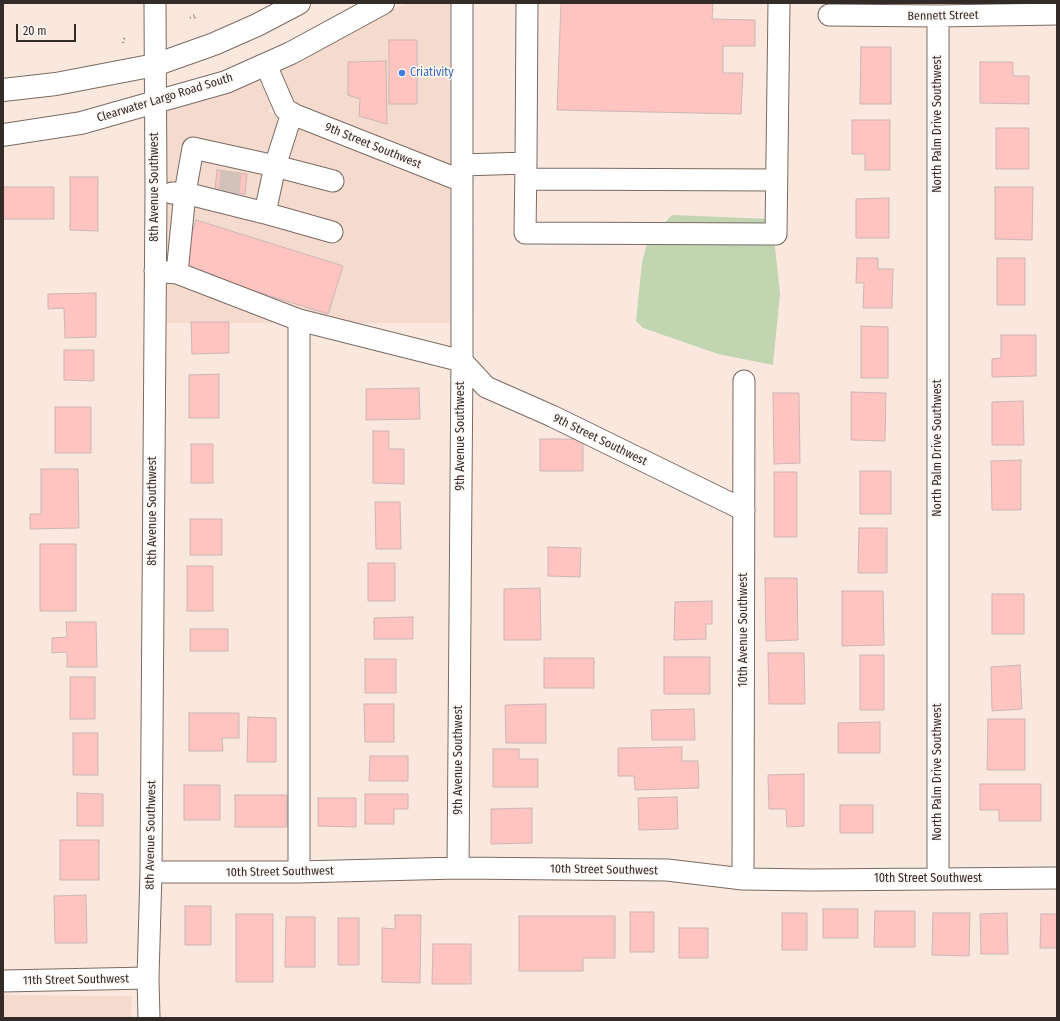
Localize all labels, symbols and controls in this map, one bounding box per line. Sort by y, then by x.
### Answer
street label: Bennett Street [907,8,979,24]
scale bar [18,16,78,42]
text: 20 m [23,24,47,38]
street label: North Palm Drive Southwest [931,55,945,193]
place label: Criativity [410,66,454,80]
marker: Criativity [397,68,407,78]
street label: Clearwater Largo Road South [95,70,235,126]
street label: 9th Street Southwest [323,120,423,172]
street label: 8th Avenue Southwest [148,132,162,242]
street label: North Palm Drive Southwest [931,379,945,517]
street label: 9th Avenue Southwest [454,381,468,491]
street label: 9th Street Southwest [551,411,649,469]
street label: 8th Avenue Southwest [146,456,160,566]
street label: 10th Avenue Southwest [737,573,751,687]
street label: North Palm Drive Southwest [931,703,945,841]
street label: 9th Avenue Southwest [452,705,466,815]
street label: 8th Avenue Southwest [143,780,159,890]
street label: 10th Street Southwest [550,862,658,878]
street label: 10th Street Southwest [226,864,334,880]
street label: 10th Street Southwest [874,872,982,886]
street label: 11th Street Southwest [23,972,129,988]

